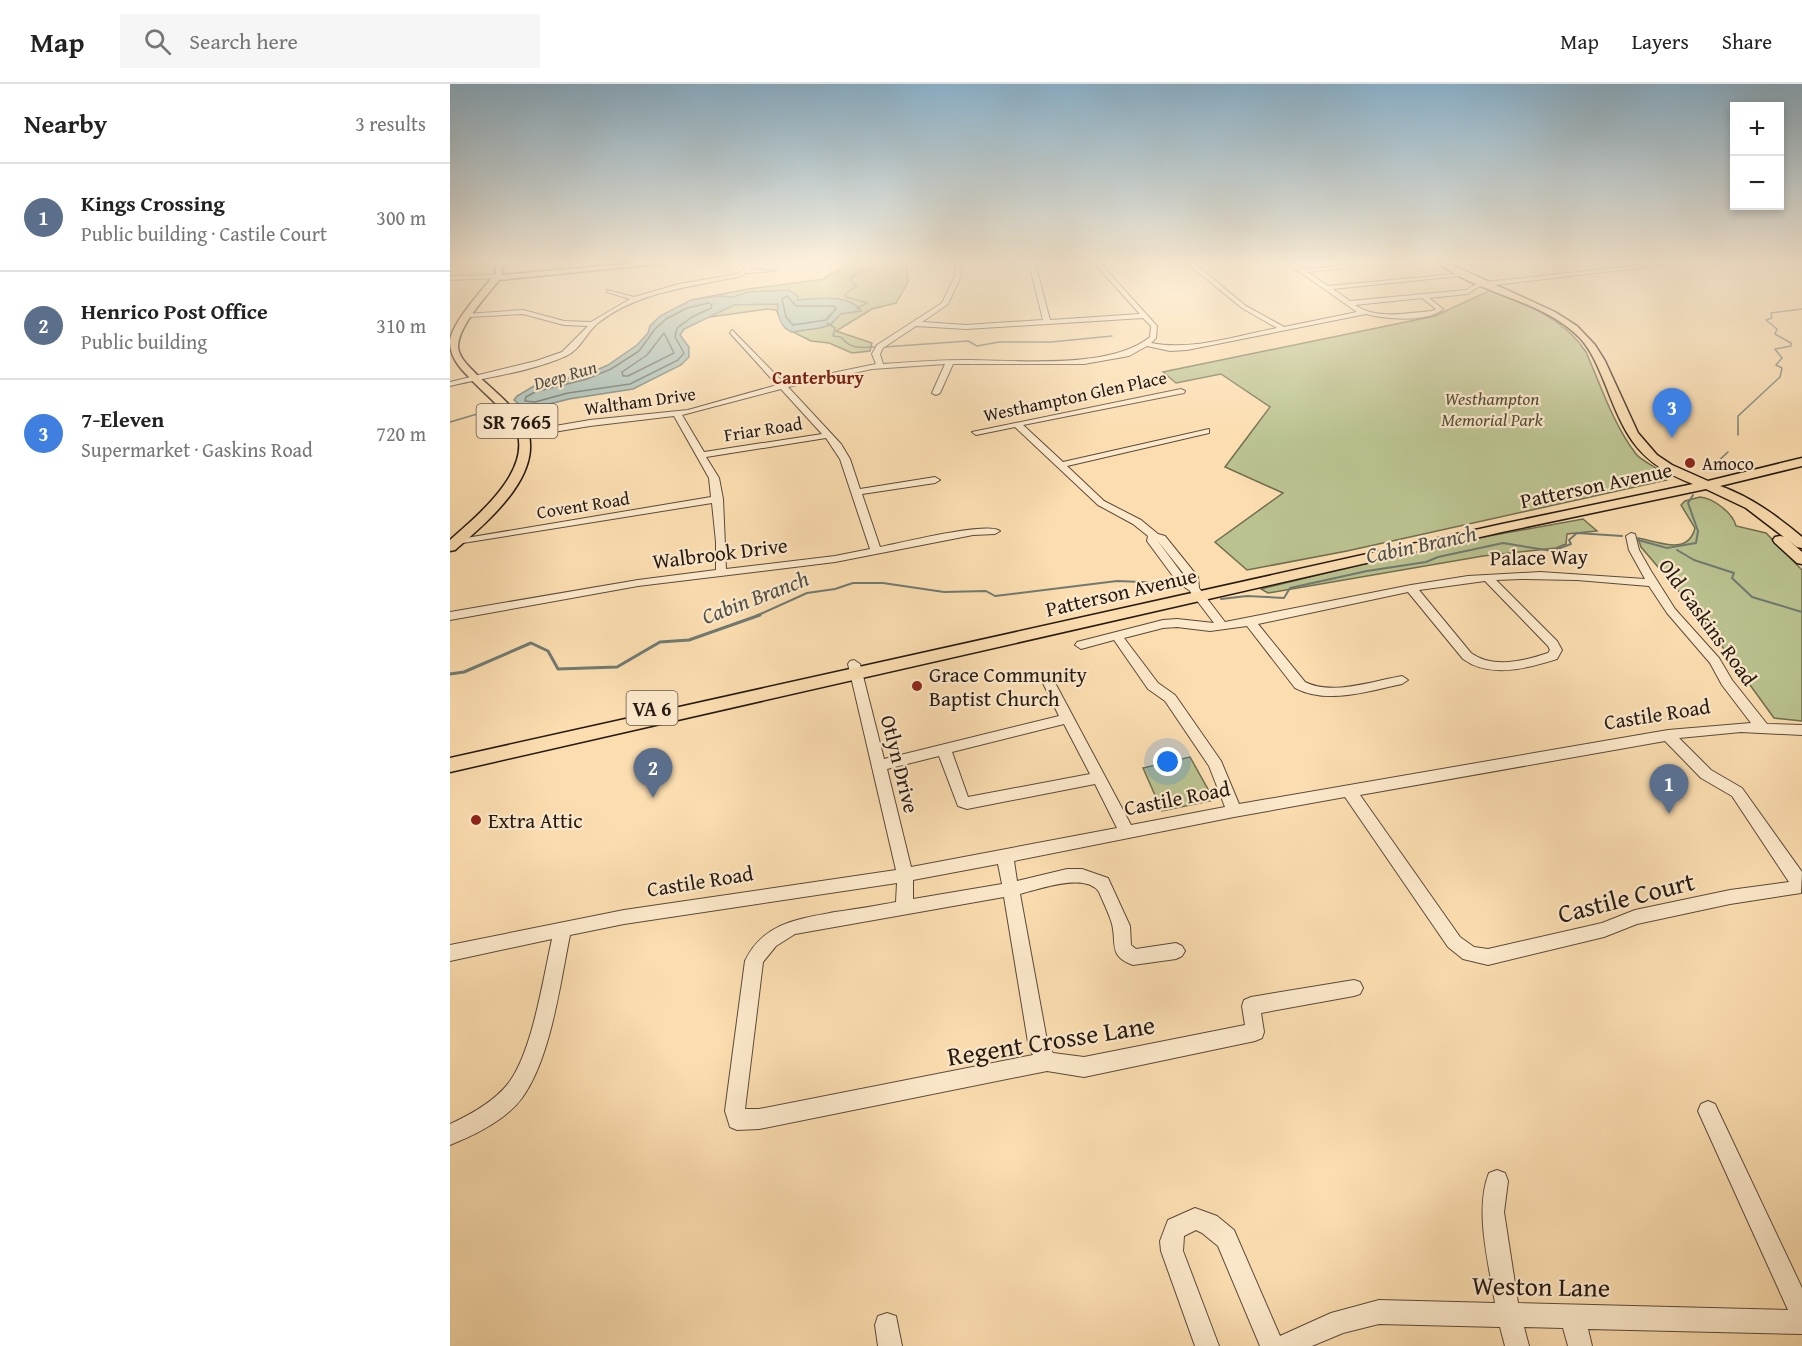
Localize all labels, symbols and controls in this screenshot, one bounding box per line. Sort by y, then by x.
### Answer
search box [120,14,540,68]
text: Map [30,21,84,62]
icon: search [141,25,174,58]
text: Search here [189,25,298,57]
text: Map [1560,26,1599,57]
text: Layers [1632,26,1689,57]
text: Share [1722,26,1772,57]
map controls [1730,102,1784,210]
button: + [1730,102,1784,156]
text: Nearby [24,104,107,143]
text: 3 results [355,109,426,138]
button: − [1730,156,1784,210]
text: Kings Crossing [81,187,225,219]
text: 1 [38,203,49,232]
text: 300 m [376,203,426,232]
text: Public building · Castile Court [81,219,327,248]
text: Henrico Post Office [81,295,268,327]
text: 2 [38,311,49,340]
text: 310 m [376,311,426,340]
text: Public building [81,327,207,356]
water label: Deep Run [529,353,600,397]
street label: Westhampton Glen Place [981,363,1169,429]
district label: Canterbury [772,364,865,391]
street label: Waltham Drive [583,380,697,422]
park label: Westhampton Memorial Park [1441,385,1543,433]
pin: 3 [1652,388,1692,438]
text: 7-Eleven [81,403,164,435]
road number: SR 7665 [476,404,557,438]
street label: Friar Road [722,409,804,448]
text: 3 [38,419,49,448]
text: 720 m [376,419,426,448]
text: Supermarket · Gaskins Road [81,435,313,464]
place label: Amoco [1702,450,1754,477]
street label: Patterson Avenue [1517,454,1675,516]
marker: Amoco [1683,456,1697,470]
street label: Covent Road [535,484,632,526]
water label: Cabin Branch [1363,517,1479,571]
street label: Walbrook Drive [651,529,789,577]
street label: Palace Way [1490,541,1589,573]
street label: Old Gaskins Road [1651,552,1765,693]
street label: Patterson Avenue [1042,559,1200,624]
water label: Cabin Branch [697,562,813,632]
place label: Grace Community Baptist Church [929,659,1087,714]
marker: Grace Community Baptist Church [910,679,924,693]
street label: Castile Road [1602,690,1713,738]
road number: VA 6 [626,691,678,725]
street label: Otlyn Drive [873,712,927,816]
your location [1153,747,1182,776]
pin: 2 [634,748,672,798]
pin: 1 [1650,764,1688,814]
street label: Castile Road [1121,772,1233,823]
place label: Extra Attic [488,805,583,836]
marker: Extra Attic [469,813,483,827]
street label: Castile Road [645,857,756,905]
street label: Castile Court [1553,861,1699,933]
street label: Regent Crosse Lane [944,1004,1158,1076]
street label: Weston Lane [1472,1265,1610,1307]

